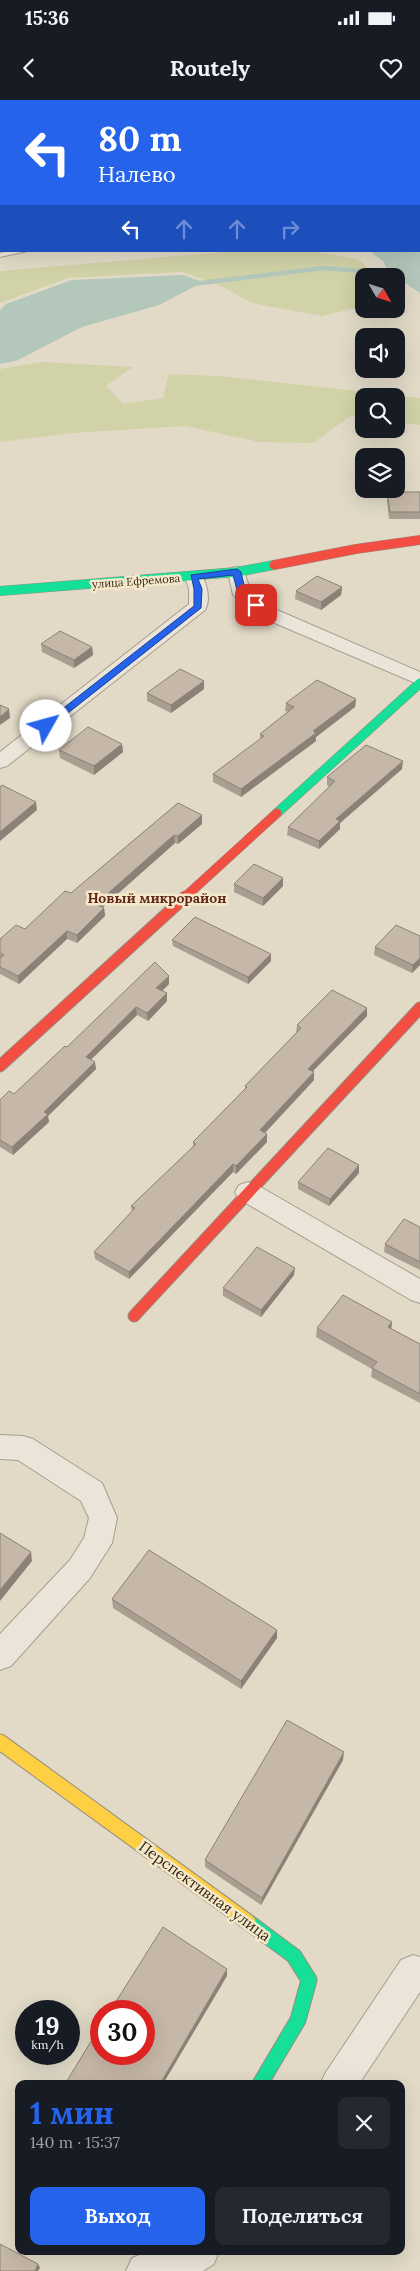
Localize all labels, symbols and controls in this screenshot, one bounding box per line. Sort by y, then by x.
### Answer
text: 15:36 [25,6,69,30]
icon: back [15,54,43,82]
text: Routely [170,54,250,82]
icon: heart [377,54,405,82]
text: 80 m [98,116,182,161]
icon: left [15,120,80,185]
text: Налево [98,160,176,188]
icon: left [117,215,145,243]
icon: ahead [170,215,198,243]
icon: ahead [223,215,251,243]
icon: right [276,215,304,243]
north arrow [355,268,405,318]
map controls [355,268,405,498]
button: sound [355,328,405,378]
button: search [355,388,405,438]
button: layers [355,448,405,498]
street label: улица Ефремова [91,571,181,591]
pin [235,584,277,626]
icon: arrive [242,591,270,619]
position arrow [19,699,71,751]
district label: Новый микрорайон [87,889,227,907]
street label: Перспективная улица [135,1837,275,1945]
speed limit sign: 30 [90,2000,155,2065]
text: 19 [35,2010,60,2042]
text: km/h [31,2037,64,2052]
text: 1 мин [30,2094,114,2132]
button: close [338,2097,390,2149]
text: 140 m · 15:37 [30,2132,120,2152]
button: Выход [30,2187,205,2245]
button: Поделиться [215,2187,390,2245]

